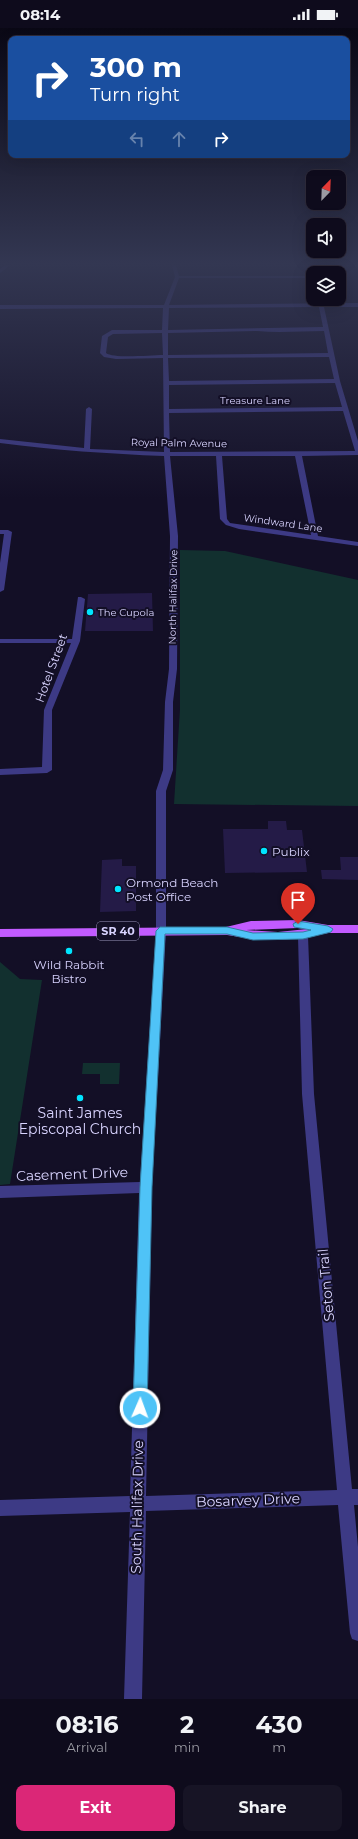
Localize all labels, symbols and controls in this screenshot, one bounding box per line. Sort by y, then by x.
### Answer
text: 08:14 [20,5,60,24]
text: 300 m [90,50,182,84]
icon: right [24,52,76,104]
text: Turn right [90,84,180,106]
icon: left [126,128,148,150]
icon: ahead [168,128,190,150]
icon: right [210,128,232,150]
north arrow [306,170,346,210]
map controls [306,170,346,306]
button: sound [306,218,346,258]
button: layers [306,266,346,306]
street label: Treasure Lane [220,394,290,407]
street label: Royal Palm Avenue [131,436,227,450]
street label: Windward Lane [243,511,323,535]
street label: North Halifax Drive [166,550,180,644]
place label: The Cupola [98,606,154,619]
marker: The Cupola [85,607,95,617]
street label: Hotel Street [32,632,70,704]
place label: Publix [272,844,310,859]
marker: Publix [259,846,269,856]
place label: Ormond Beach Post Office [126,875,218,904]
pin [281,883,315,924]
marker: Ormond Beach Post Office [113,884,123,894]
icon: arrive [287,889,309,911]
road number: SR 40 [97,922,139,940]
marker: Wild Rabbit Bistro [64,946,74,956]
place label: Wild Rabbit Bistro [34,957,105,986]
marker: Saint James Episcopal Church [75,1093,85,1103]
place label: Saint James Episcopal Church [19,1104,141,1138]
street label: Casement Drive [16,1163,128,1185]
street label: Seton Trail [314,1248,338,1322]
position arrow [119,1387,161,1429]
street label: South Halifax Drive [127,1440,147,1574]
street label: Bosarvey Drive [196,1489,300,1511]
text: 08:16 [55,1710,119,1739]
text: 2 [180,1710,194,1739]
text: 430 [256,1710,303,1739]
text: Arrival [67,1739,108,1755]
text: min [174,1739,200,1755]
text: m [272,1739,286,1755]
button: Exit [16,1785,175,1831]
button: Share [183,1785,342,1831]

